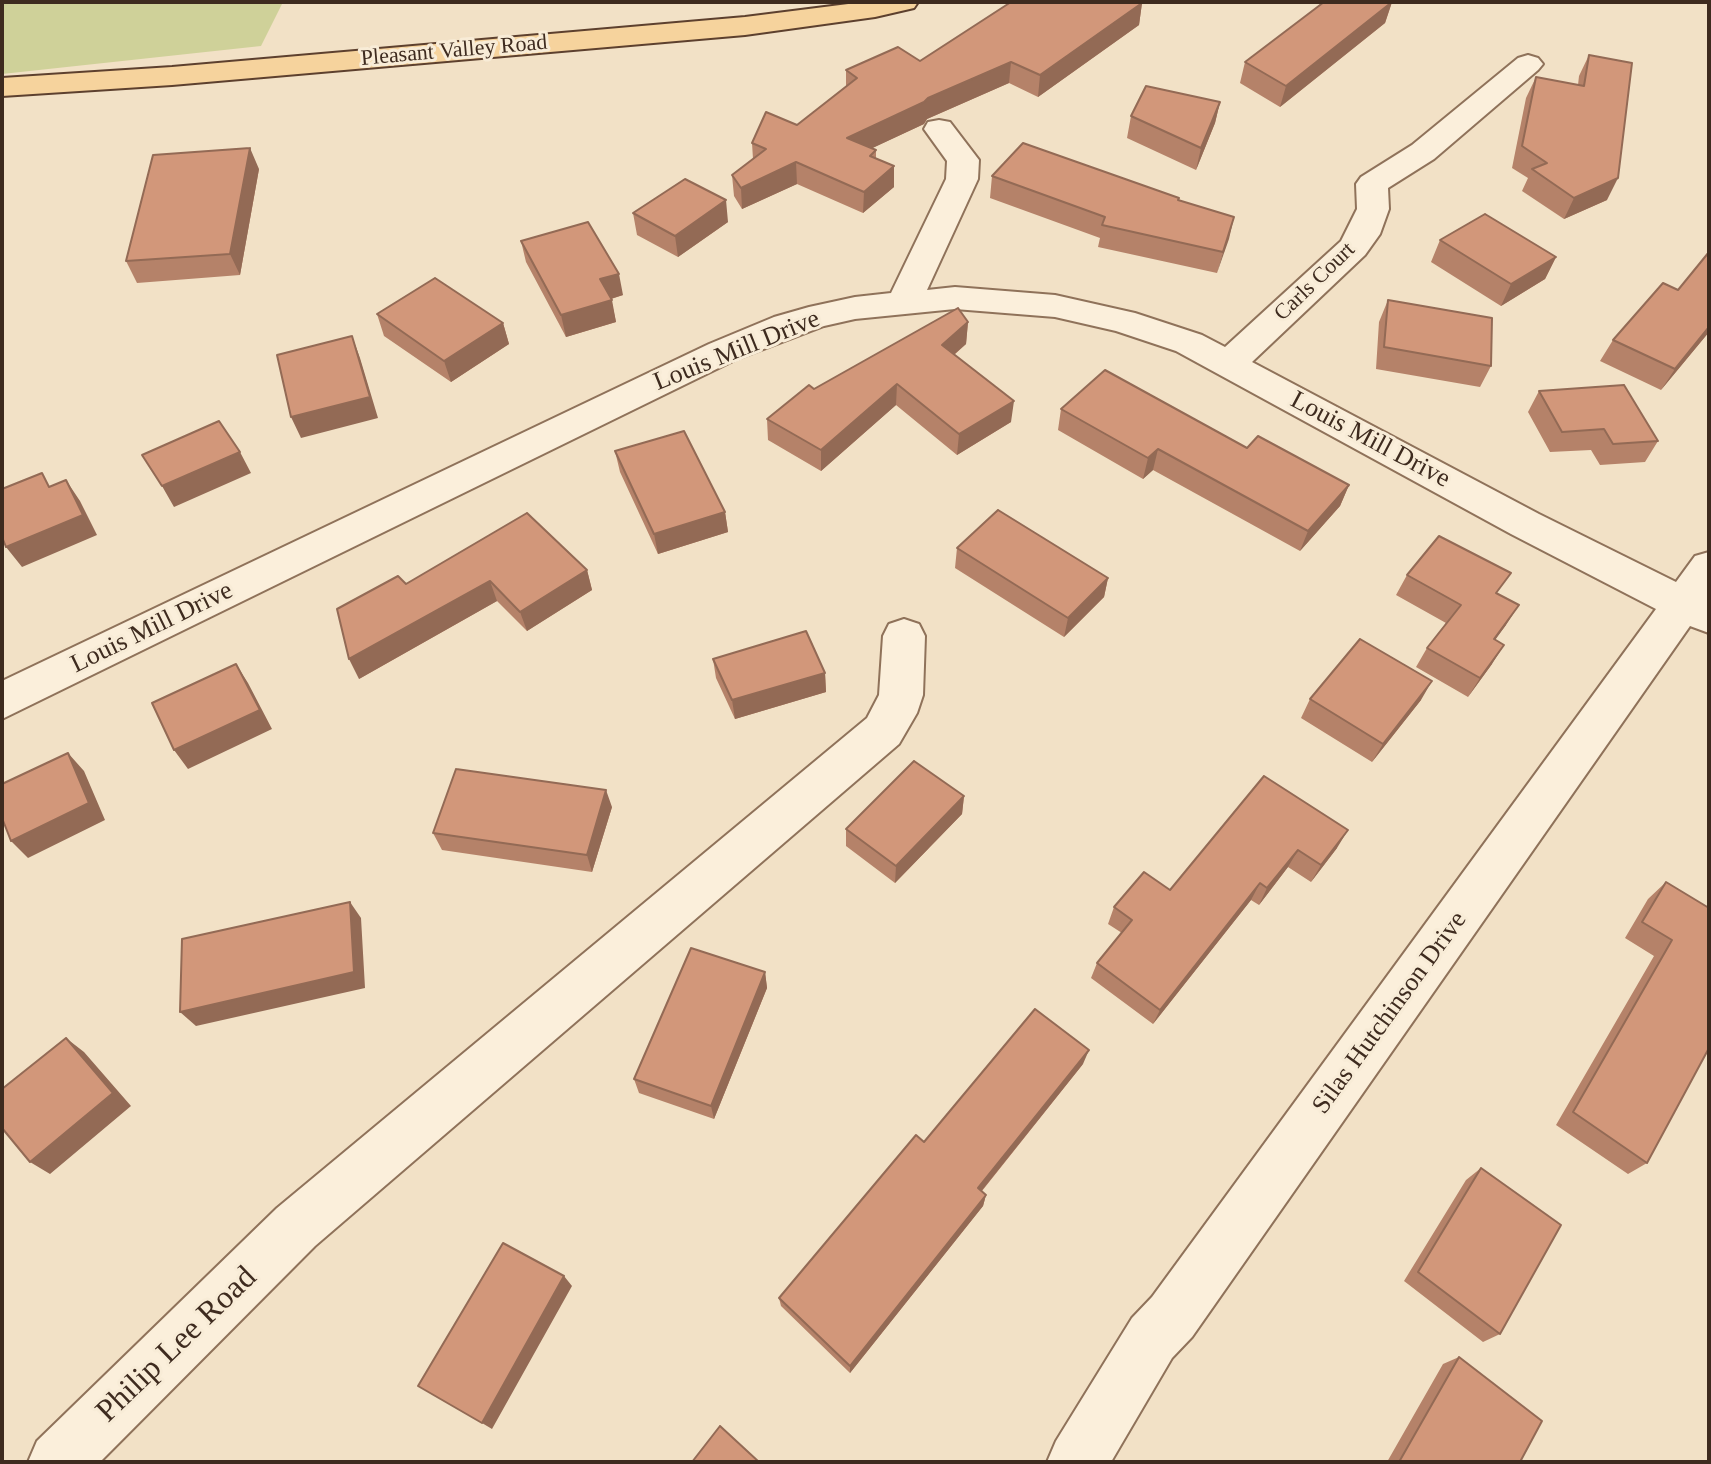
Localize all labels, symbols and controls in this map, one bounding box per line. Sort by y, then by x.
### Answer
street label: Pleasant Valley Road [360,30,548,72]
street label: Carls Court [1269,237,1361,327]
street label: Louis Mill Drive [649,304,825,398]
street label: Louis Mill Drive [1285,385,1455,495]
street label: Louis Mill Drive [66,575,238,681]
street label: Silas Hutchinson Drive [1306,906,1474,1120]
street label: Philip Lee Road [89,1259,265,1431]

